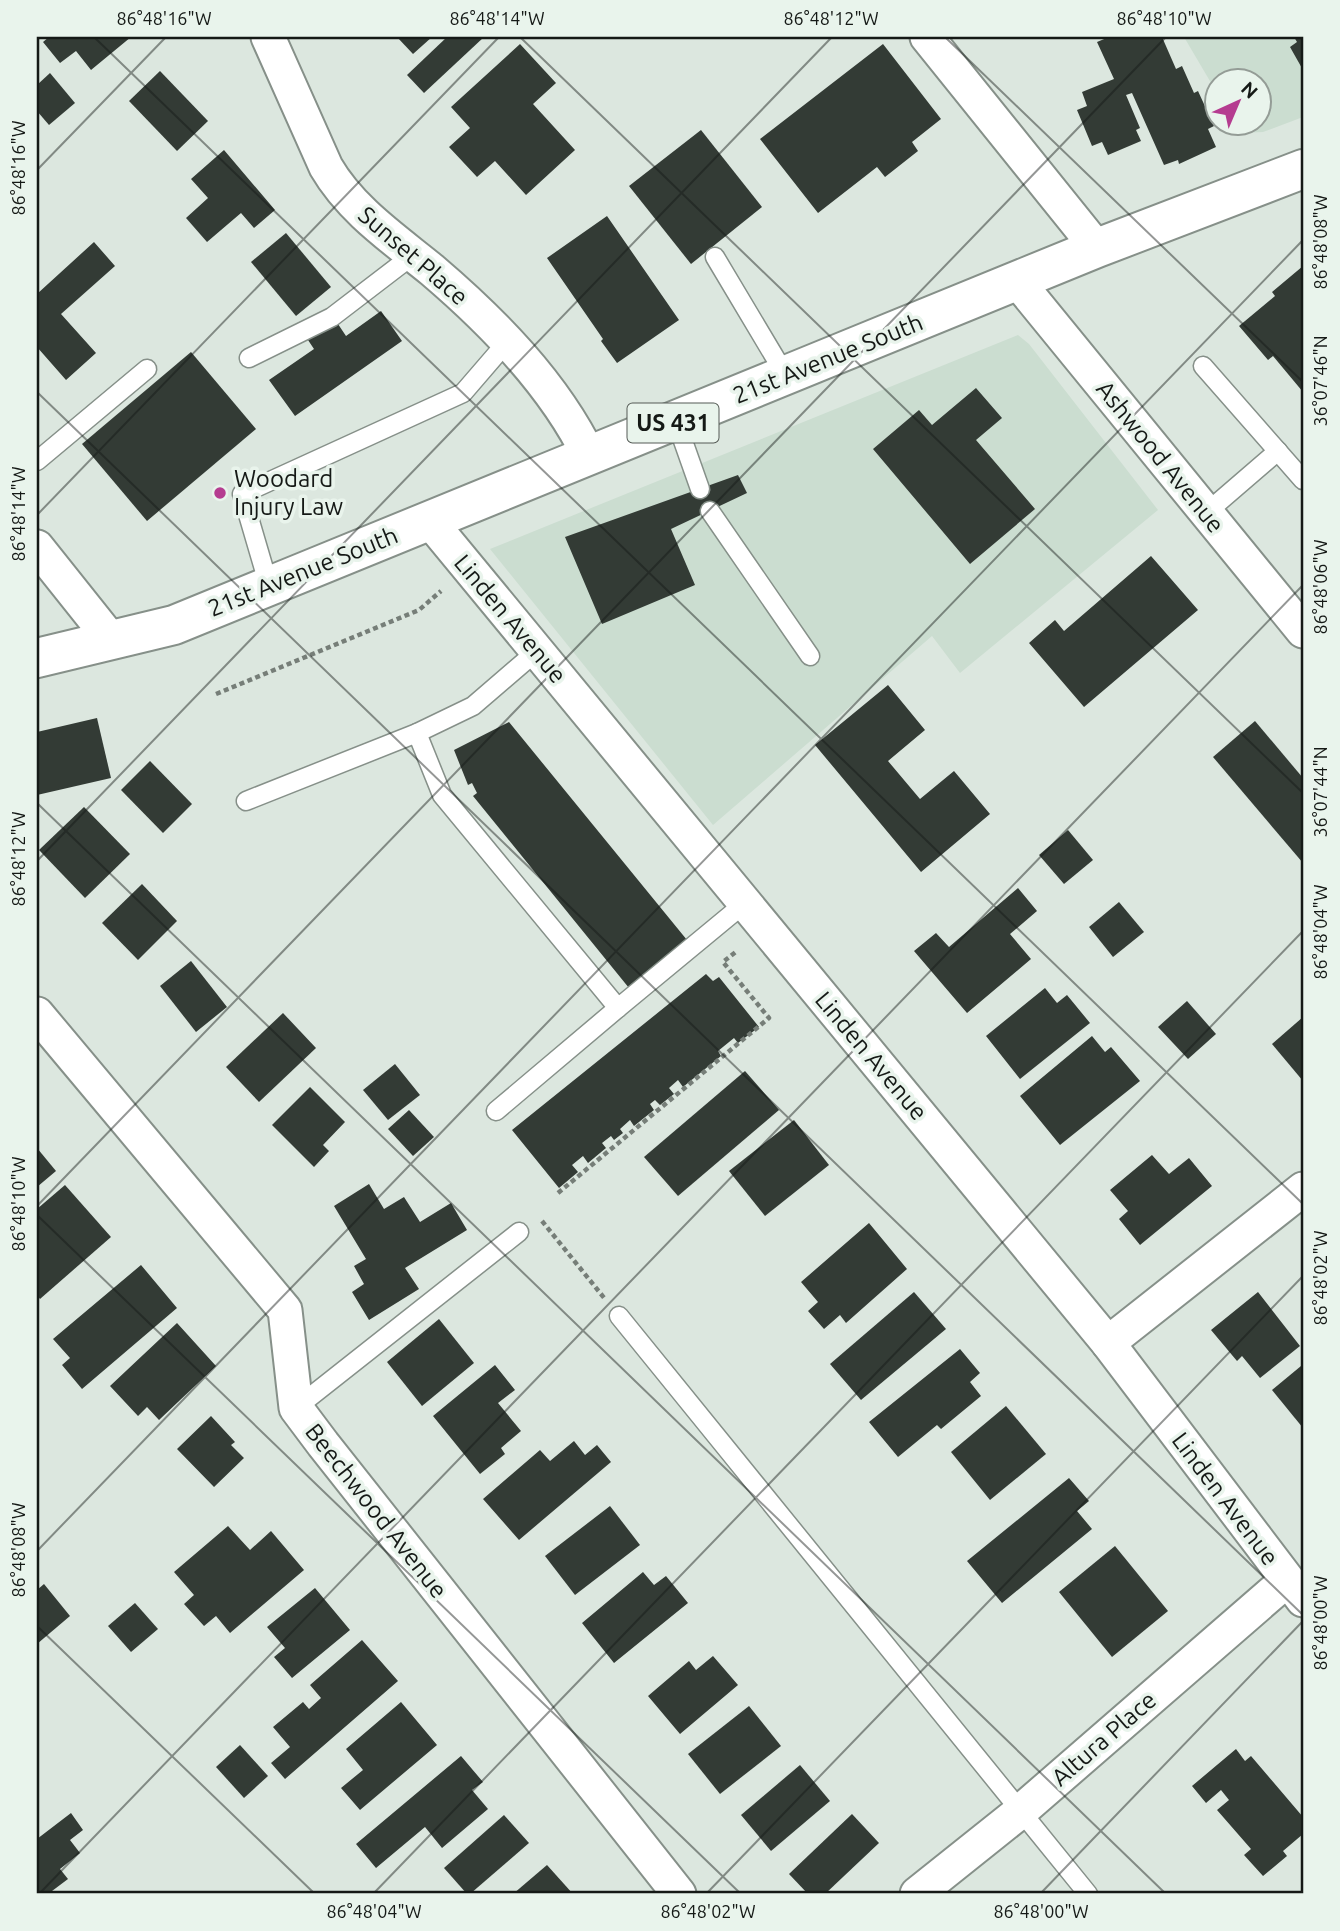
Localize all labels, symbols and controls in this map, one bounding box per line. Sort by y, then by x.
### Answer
text: 86°48'16"W [116,8,212,28]
text: 86°48'14"W [449,8,545,28]
text: 86°48'12"W [783,8,879,28]
text: 86°48'10"W [1116,8,1212,28]
north arrow [1204,66,1274,136]
text: N [1237,77,1263,103]
text: 86°48'16"W [8,120,28,216]
text: 86°48'08"W [1310,194,1330,290]
street label: Sunset Place [353,201,473,310]
street label: 21st Avenue South [729,308,927,409]
text: 36°07'46"N [1310,335,1330,427]
street label: Ashwood Avenue [1091,375,1230,538]
road number: US 431 [628,404,718,442]
place label: Woodard Injury Law [234,465,344,520]
text: 86°48'14"W [8,466,28,562]
marker: Woodard Injury Law [212,485,228,501]
street label: 21st Avenue South [204,521,402,622]
text: 86°48'06"W [1310,539,1330,635]
street label: Linden Avenue [449,549,572,688]
text: 36°07'44"N [1310,746,1330,838]
text: 86°48'12"W [8,811,28,907]
text: 86°48'04"W [1310,884,1330,980]
street label: Linden Avenue [810,986,933,1125]
text: 86°48'10"W [8,1156,28,1252]
text: 86°48'02"W [1310,1230,1330,1326]
street label: Beechwood Avenue [300,1418,453,1603]
street label: Linden Avenue [1167,1427,1284,1570]
text: 86°48'08"W [8,1502,28,1598]
text: 86°48'00"W [1310,1575,1330,1671]
street label: Altura Place [1046,1686,1161,1791]
text: 86°48'04"W [326,1901,422,1921]
text: 86°48'02"W [660,1901,756,1921]
text: 86°48'00"W [993,1901,1089,1921]

